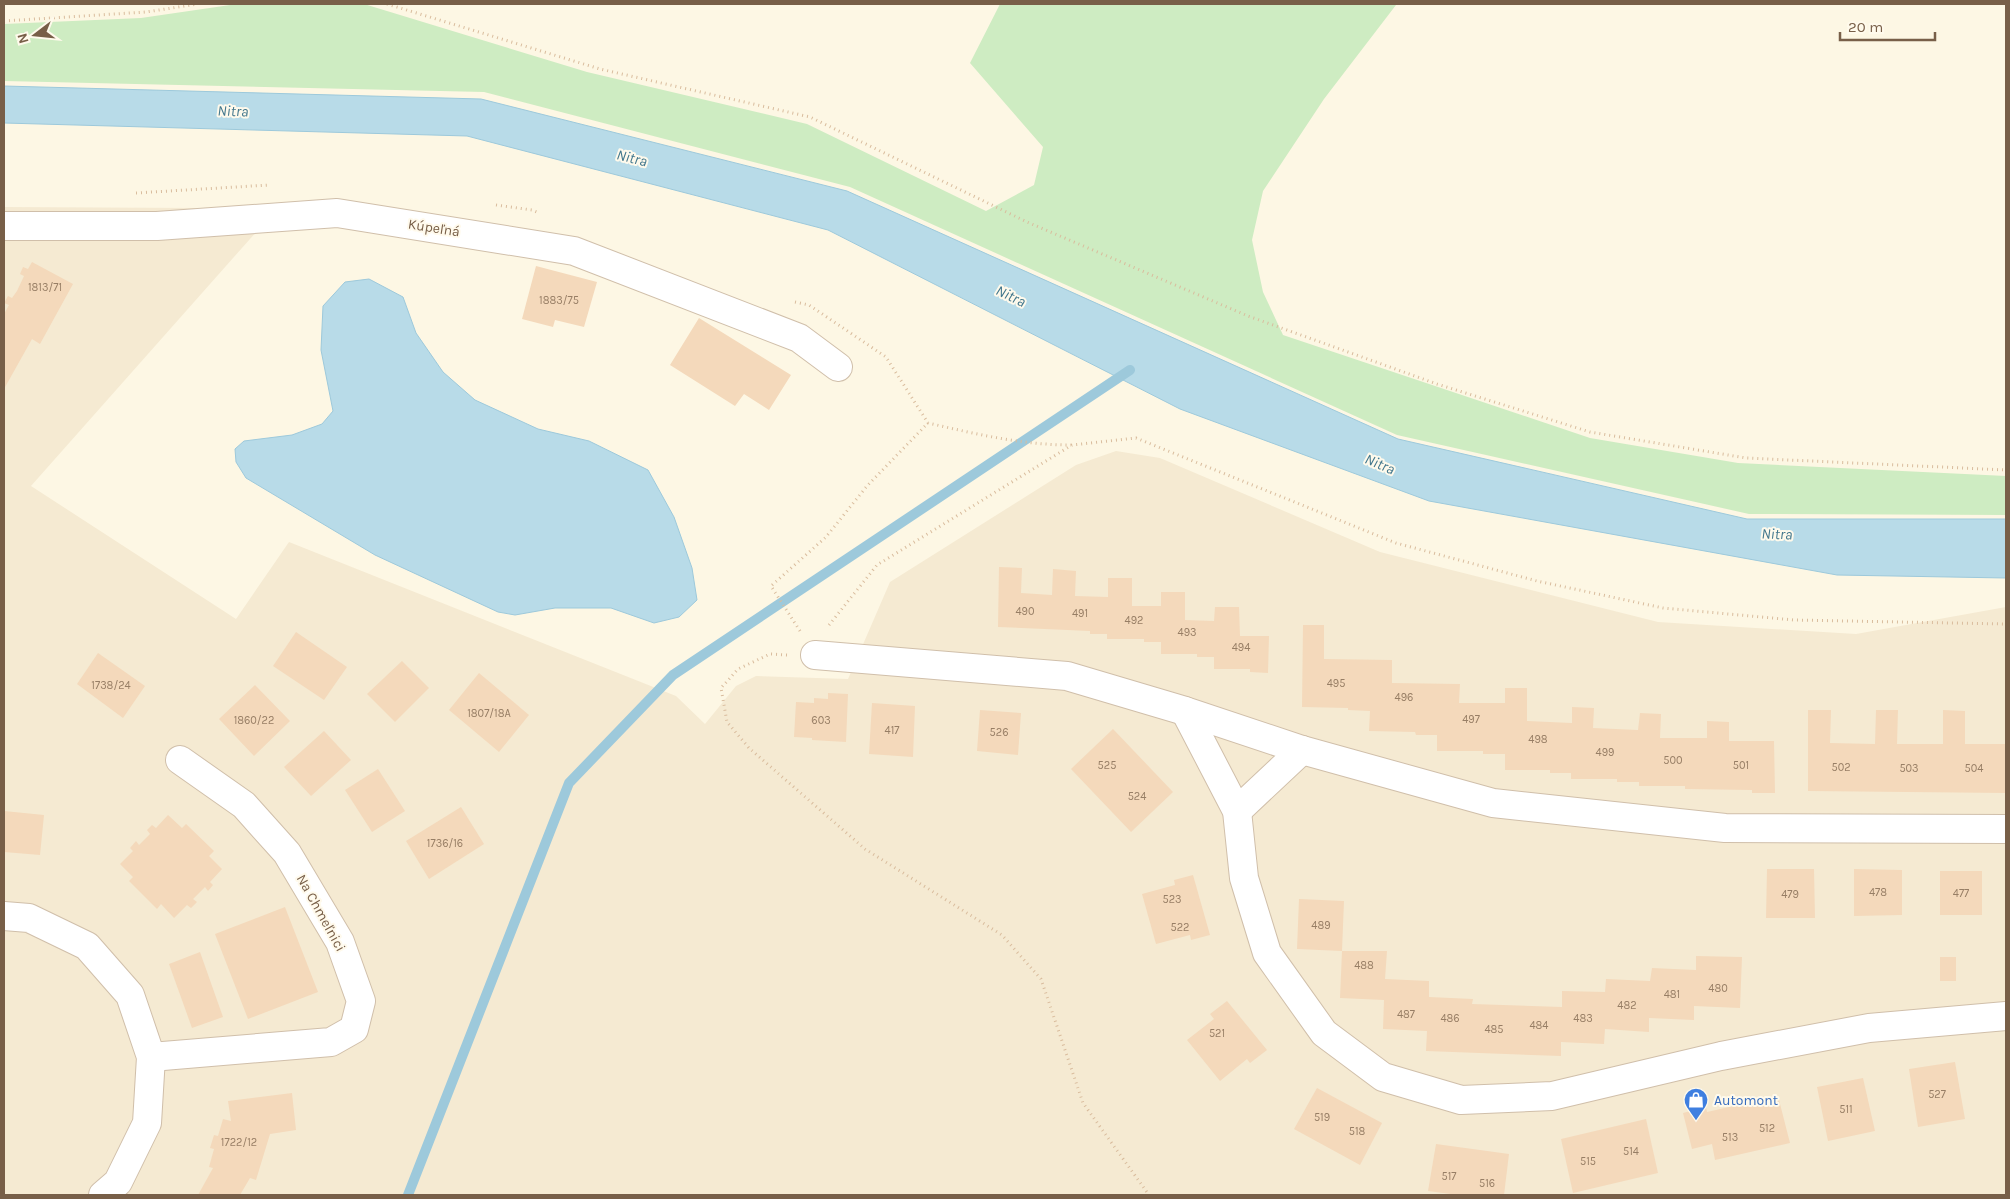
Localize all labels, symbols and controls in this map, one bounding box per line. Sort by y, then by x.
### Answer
north arrow [10,10,60,60]
scale bar [1840,10,1935,42]
text: 20 m [1848,18,1883,36]
text: N [13,31,33,46]
water label: Nitra [217,101,249,121]
water label: Nitra [615,146,649,170]
street label: Kúpeľná [407,216,461,240]
house number: 1813/71 [28,281,62,294]
water label: Nitra [993,281,1029,311]
house number: 1883/75 [539,294,579,307]
water label: Nitra [1362,450,1398,478]
water label: Nitra [1761,524,1793,544]
house number: 490 [1015,605,1035,618]
house number: 491 [1072,607,1088,620]
house number: 492 [1125,614,1143,627]
house number: 493 [1177,626,1197,639]
house number: 494 [1232,641,1250,654]
house number: 495 [1327,677,1345,690]
house number: 1738/24 [91,679,131,692]
house number: 496 [1395,691,1413,704]
house number: 1807/18A [467,707,511,720]
house number: 497 [1462,713,1480,726]
house number: 1860/22 [234,714,274,727]
house number: 603 [811,714,831,727]
house number: 417 [885,724,899,737]
house number: 526 [990,726,1008,739]
house number: 498 [1528,733,1548,746]
house number: 499 [1596,746,1614,759]
house number: 500 [1663,754,1683,767]
house number: 525 [1098,759,1116,772]
house number: 501 [1733,759,1749,772]
house number: 502 [1831,761,1851,774]
house number: 503 [1899,762,1919,775]
house number: 504 [1965,762,1983,775]
house number: 524 [1128,790,1146,803]
house number: 1736/16 [427,837,463,850]
street label: Na Chmeľnici [293,871,349,955]
house number: 478 [1869,886,1887,899]
house number: 477 [1953,887,1969,900]
house number: 479 [1781,888,1799,901]
house number: 523 [1162,893,1182,906]
house number: 489 [1311,919,1331,932]
house number: 522 [1171,921,1189,934]
house number: 488 [1354,959,1374,972]
house number: 480 [1708,982,1728,995]
house number: 481 [1664,988,1680,1001]
house number: 482 [1617,999,1637,1012]
house number: 487 [1397,1008,1415,1021]
house number: 486 [1440,1012,1460,1025]
house number: 483 [1573,1012,1593,1025]
house number: 484 [1529,1019,1549,1032]
house number: 485 [1484,1023,1504,1036]
house number: 521 [1209,1027,1225,1040]
shop icon: Automont [1683,1087,1709,1121]
house number: 527 [1928,1088,1946,1101]
place label: Automont [1714,1092,1778,1109]
house number: 511 [1839,1103,1853,1116]
house number: 519 [1314,1111,1330,1124]
house number: 512 [1759,1122,1775,1135]
house number: 518 [1349,1125,1366,1138]
house number: 513 [1722,1131,1738,1144]
house number: 1722/12 [221,1136,257,1149]
house number: 514 [1623,1145,1639,1158]
house number: 515 [1580,1155,1596,1168]
house number: 517 [1441,1170,1457,1183]
house number: 516 [1479,1177,1495,1190]

